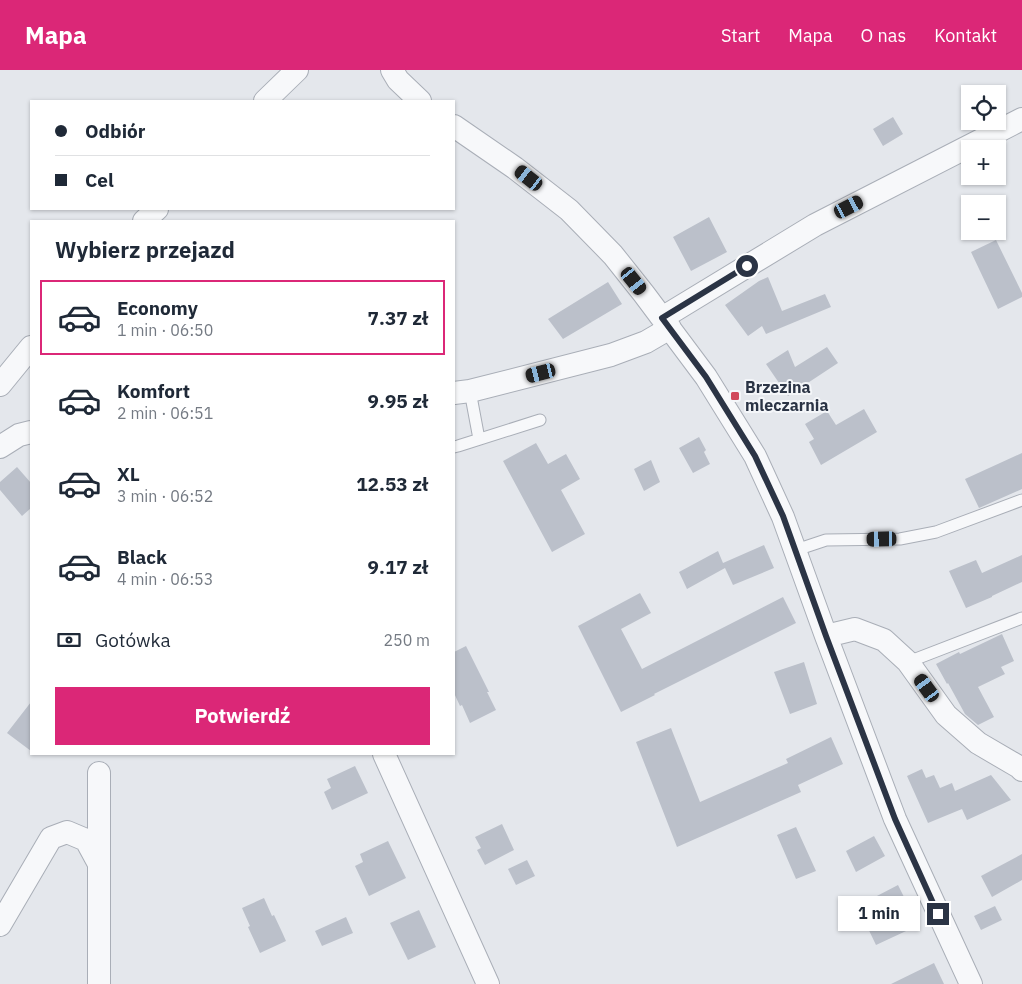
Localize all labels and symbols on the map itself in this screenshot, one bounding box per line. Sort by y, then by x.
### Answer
car [512,163,545,193]
car [832,194,865,220]
route start [736,255,758,277]
car [618,265,649,297]
car [524,362,557,384]
place label: Brzezina mleczarnia [745,377,829,415]
marker: Brzezina mleczarnia [729,390,741,402]
car [866,531,897,547]
car [912,671,941,705]
callout: 1 min [838,896,920,932]
route end [927,903,949,925]

